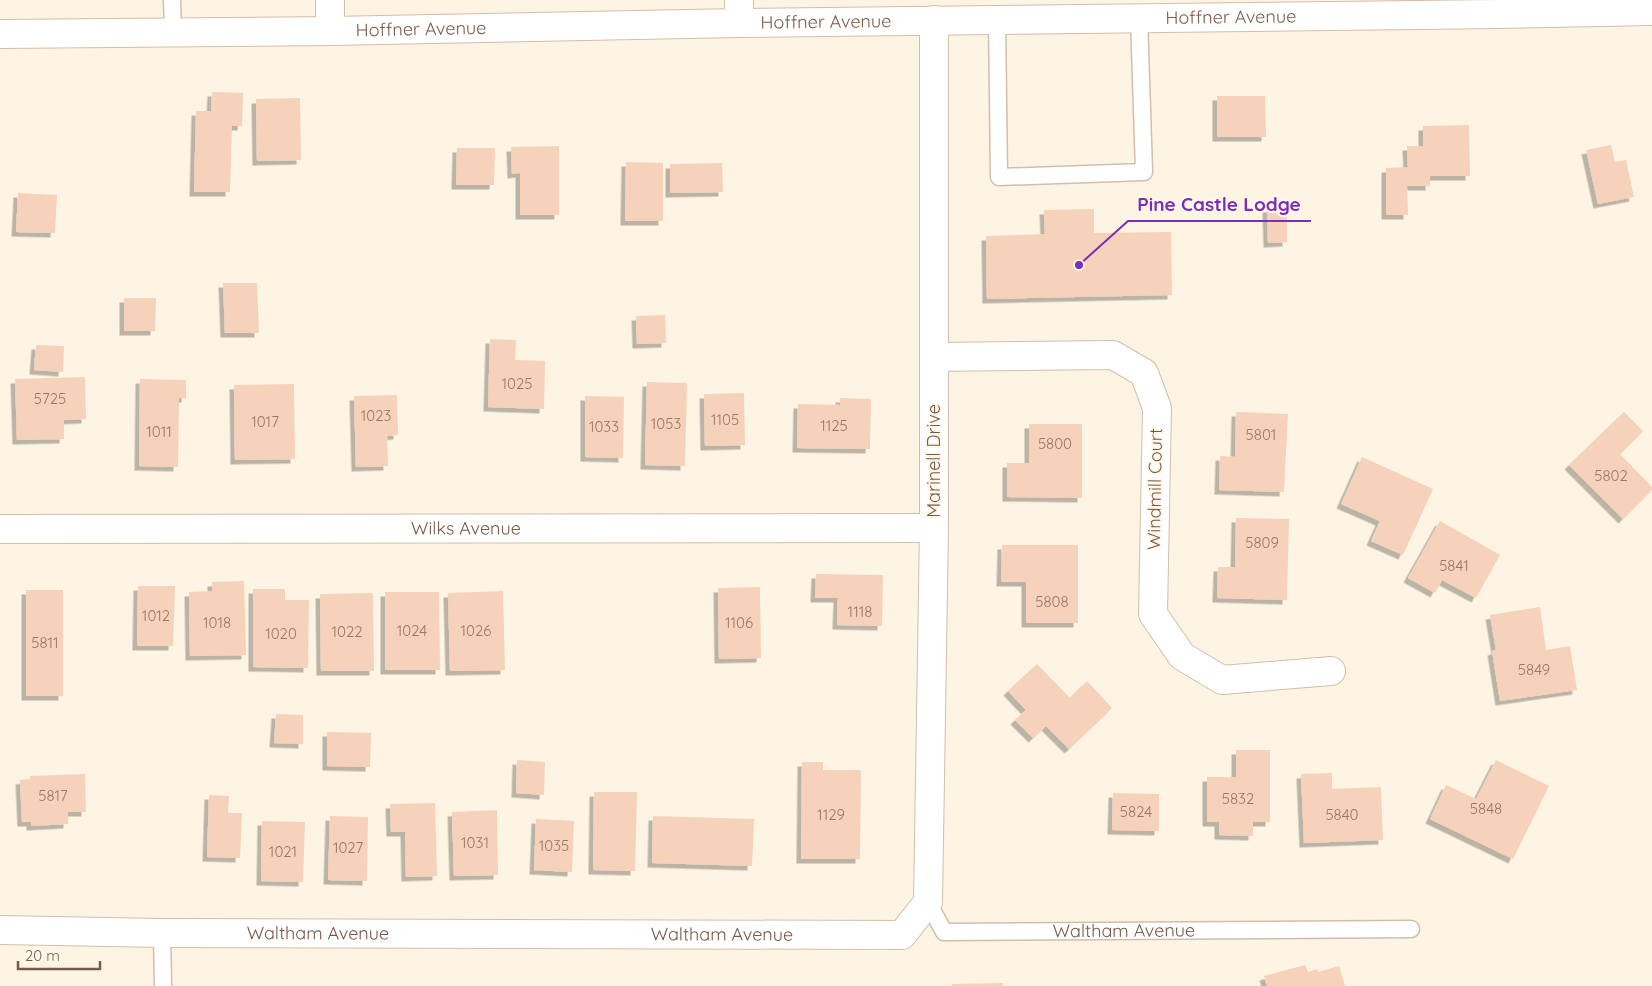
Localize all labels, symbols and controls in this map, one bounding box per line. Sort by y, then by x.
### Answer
street label: Hoffner Avenue [1165,4,1296,29]
street label: Hoffner Avenue [760,9,891,34]
street label: Hoffner Avenue [355,16,487,41]
callout: Pine Castle Lodge [1128,187,1311,221]
text: Pine Castle Lodge [1137,192,1301,216]
house number: 1025 [502,374,532,393]
house number: 5725 [34,389,66,408]
street label: Marinell Drive [922,404,945,518]
house number: 1023 [361,406,391,425]
house number: 1105 [711,410,739,429]
house number: 1017 [251,412,279,431]
house number: 1053 [651,414,681,433]
house number: 1125 [820,416,848,435]
house number: 1033 [589,417,619,436]
house number: 1011 [146,422,172,441]
house number: 5801 [1246,425,1276,444]
street label: Windmill Court [1142,428,1167,550]
house number: 5800 [1038,434,1072,453]
house number: 5802 [1594,466,1628,485]
street label: Wilks Avenue [411,516,521,540]
house number: 5809 [1245,533,1279,552]
house number: 5841 [1439,556,1469,575]
house number: 5808 [1035,592,1069,611]
house number: 1118 [848,602,872,621]
house number: 1012 [142,606,170,625]
house number: 1018 [203,613,231,632]
house number: 1106 [725,613,753,632]
house number: 1024 [397,621,427,640]
house number: 1026 [461,621,491,640]
house number: 1022 [331,622,363,641]
house number: 1020 [265,624,297,643]
house number: 5811 [31,633,59,652]
house number: 5849 [1518,660,1550,679]
house number: 5817 [38,786,68,805]
house number: 5832 [1222,789,1254,808]
house number: 5848 [1470,799,1502,818]
house number: 5824 [1120,802,1152,821]
house number: 1129 [817,805,845,824]
house number: 5840 [1325,805,1359,824]
house number: 1031 [461,833,489,852]
house number: 1035 [539,836,569,855]
house number: 1027 [333,838,363,857]
house number: 1021 [269,842,297,861]
street label: Waltham Avenue [1053,918,1195,942]
street label: Waltham Avenue [247,921,389,945]
street label: Waltham Avenue [651,922,793,946]
scale bar [18,938,100,970]
text: 20 m [25,946,60,965]

